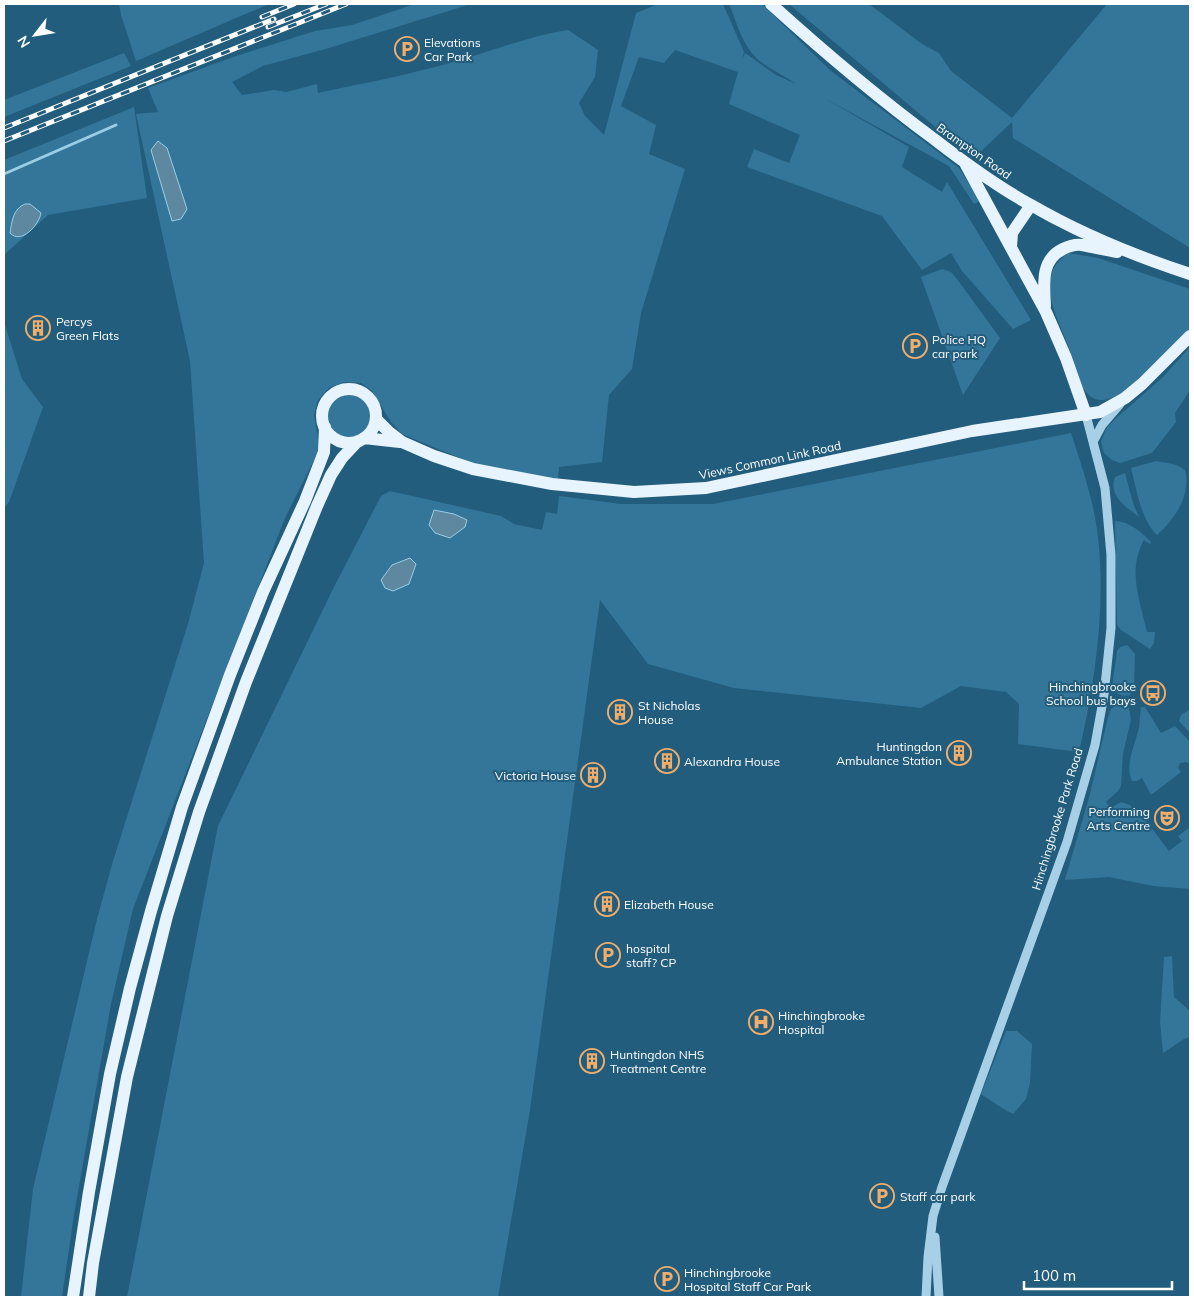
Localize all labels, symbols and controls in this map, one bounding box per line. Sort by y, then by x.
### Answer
north arrow [10,10,60,60]
text: N [13,33,34,51]
place label: Elevations Car Park [424,35,481,64]
parking icon: Elevations Car Park [394,36,420,62]
street label: Brampton Road [934,120,1014,182]
place label: Percys Green Flats [56,314,119,343]
building icon: Percys Green Flats [25,315,51,341]
place label: Police HQ car park [932,332,986,361]
parking icon: Police HQ car park [902,333,928,359]
street label: Views Common Link Road [698,438,842,482]
place label: Hinchingbrooke School bus bays [1046,679,1136,708]
bus stop icon: Hinchingbrooke School bus bays [1140,680,1166,706]
place label: St Nicholas House [638,698,700,727]
building icon: St Nicholas House [607,699,633,725]
place label: Huntingdon Ambulance Station [836,739,942,768]
building icon: Huntingdon Ambulance Station [946,740,972,766]
street label: Hinchingbrooke Park Road [1028,746,1086,892]
building icon: Alexandra House [654,748,680,774]
place label: Alexandra House [684,754,780,769]
building icon: Victoria House [580,762,606,788]
place label: Victoria House [495,768,576,783]
place label: Performing Arts Centre [1087,804,1150,833]
theatre icon: Performing Arts Centre [1154,805,1180,831]
building icon: Elizabeth House [594,891,620,917]
place label: Elizabeth House [624,897,714,912]
place label: hospital staff? CP [626,941,677,970]
parking icon: hospital staff? CP [595,942,621,968]
place label: Hinchingbrooke Hospital [778,1008,865,1037]
hospital icon: Hinchingbrooke Hospital [748,1009,774,1035]
place label: Huntingdon NHS Treatment Centre [610,1047,706,1076]
building icon: Huntingdon NHS Treatment Centre [579,1048,605,1074]
parking icon: Staff car park [869,1183,895,1209]
place label: Staff car park [900,1189,976,1204]
scale bar [1024,1258,1172,1290]
place label: Hinchingbrooke Hospital Staff Car Park [684,1265,812,1294]
parking icon: Hinchingbrooke Hospital Staff Car Park [654,1266,680,1292]
text: 100 m [1032,1266,1076,1285]

